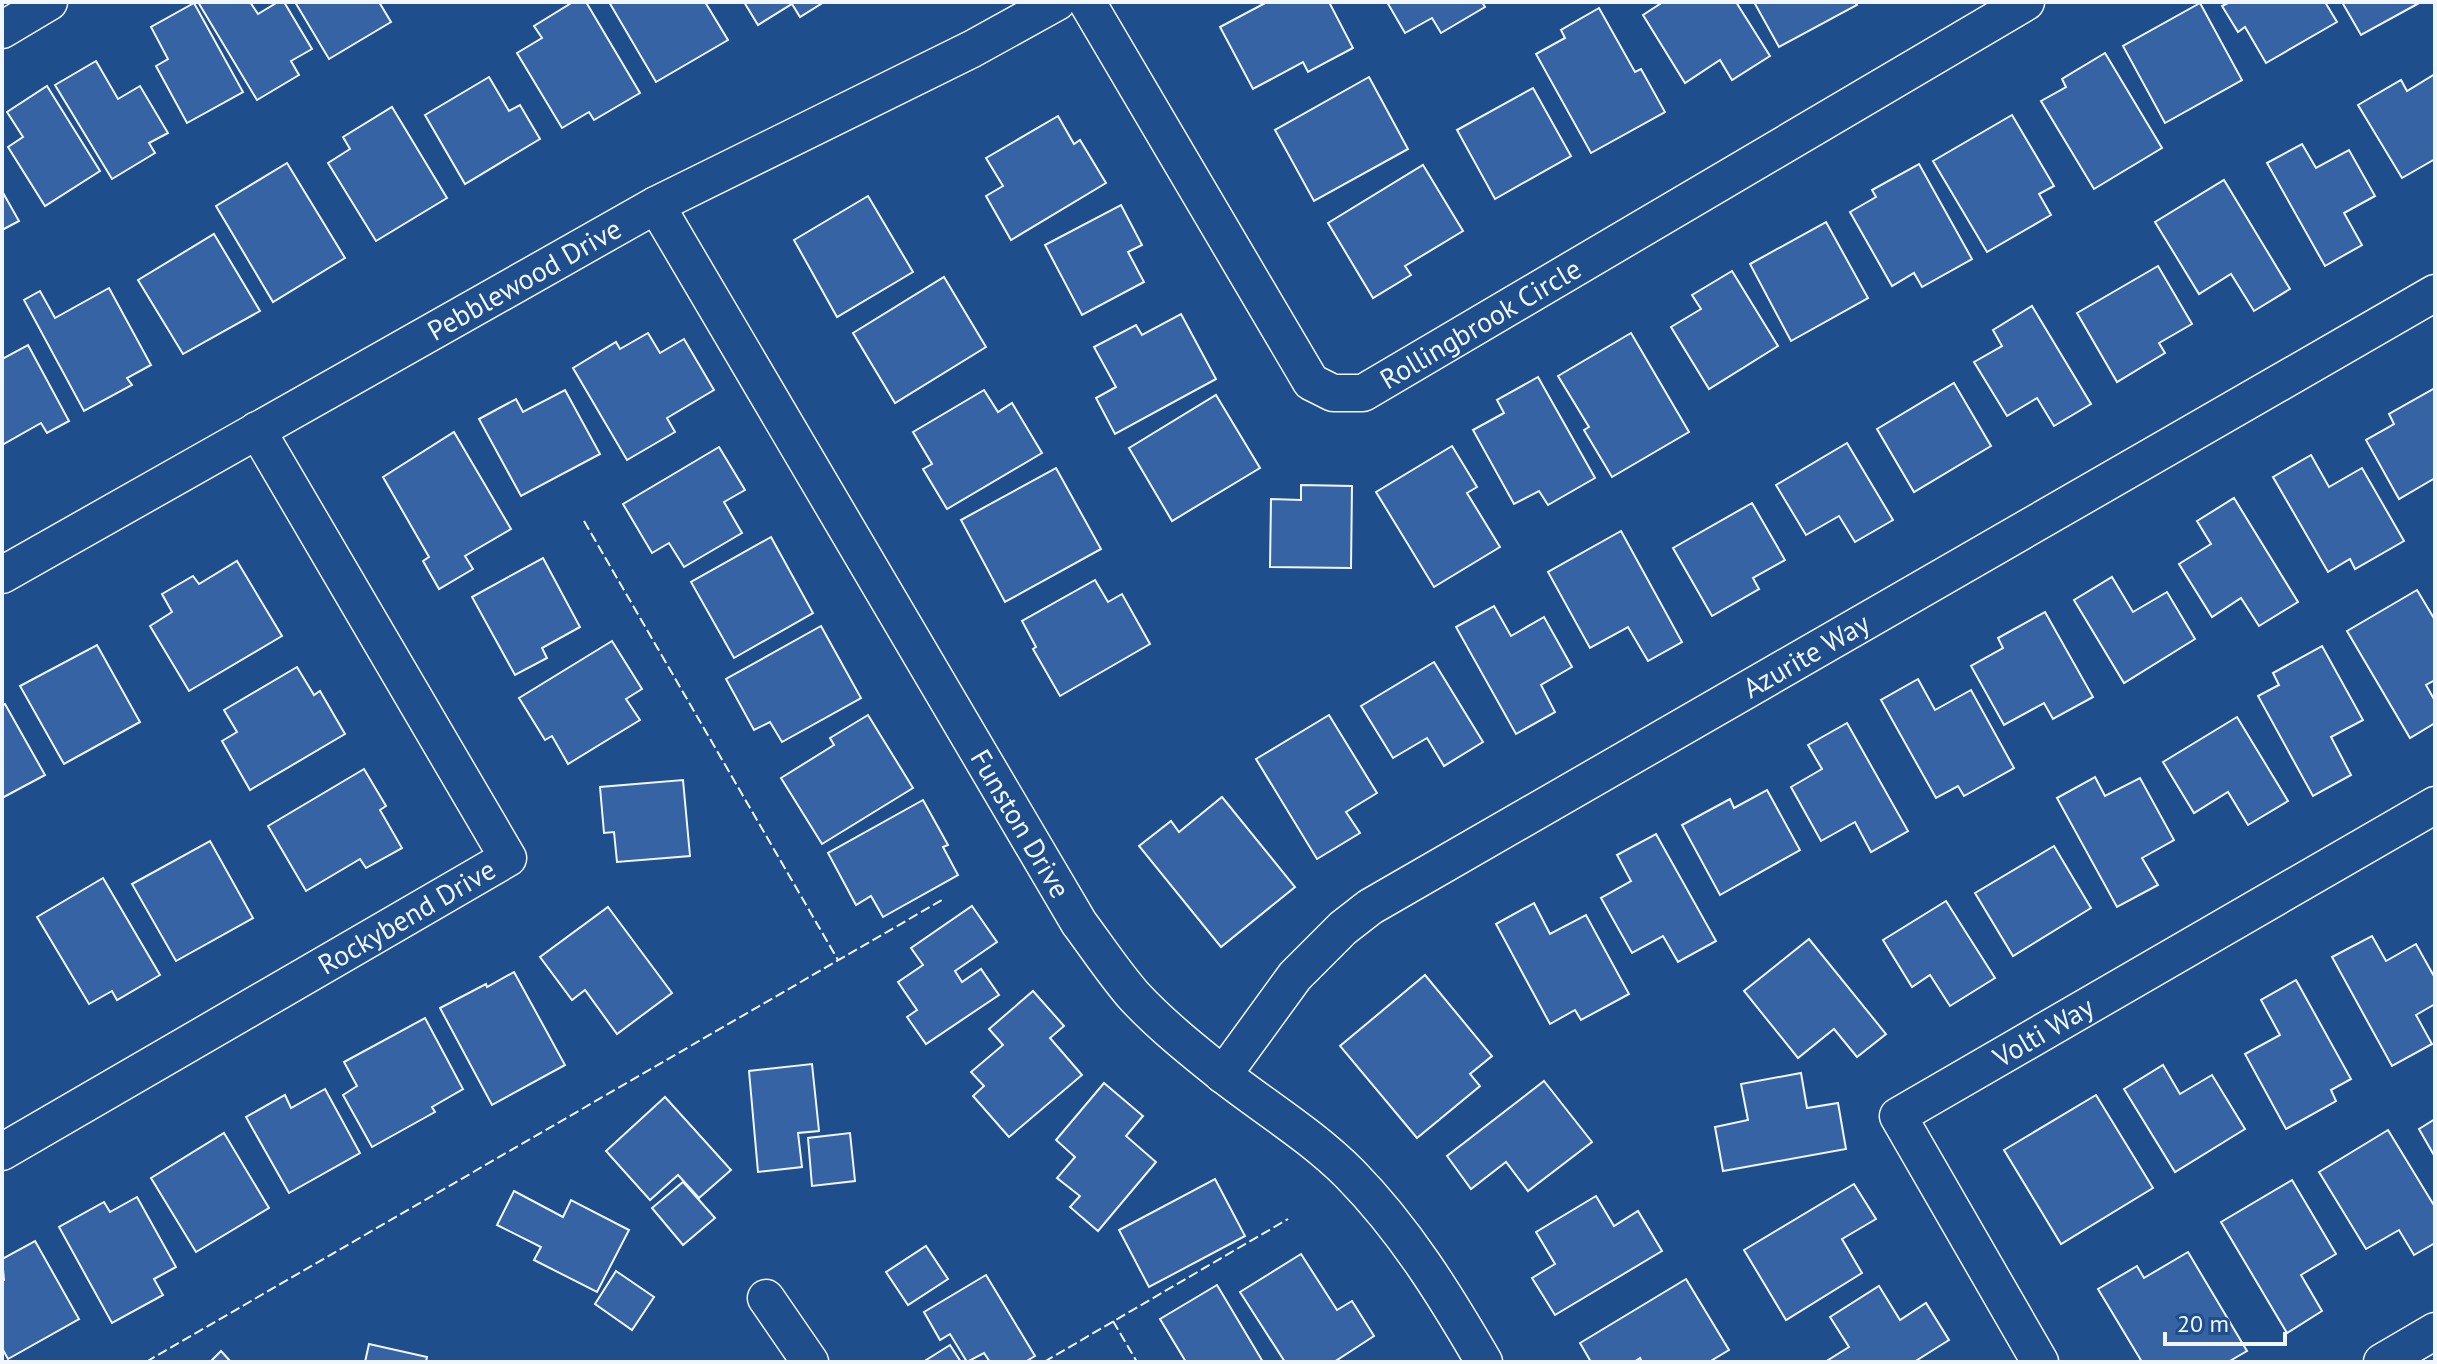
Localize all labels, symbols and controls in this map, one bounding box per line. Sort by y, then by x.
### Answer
street label: Pebblewood Drive [420,210,627,349]
street label: Rollingbrook Circle [1373,250,1588,397]
street label: Azurite Way [1736,604,1876,706]
street label: Funston Drive [963,742,1079,904]
street label: Rockybend Drive [311,850,502,983]
street label: Volti Way [1985,988,2100,1076]
scale bar [2165,1296,2285,1346]
text: 20 m [2177,1308,2229,1339]

